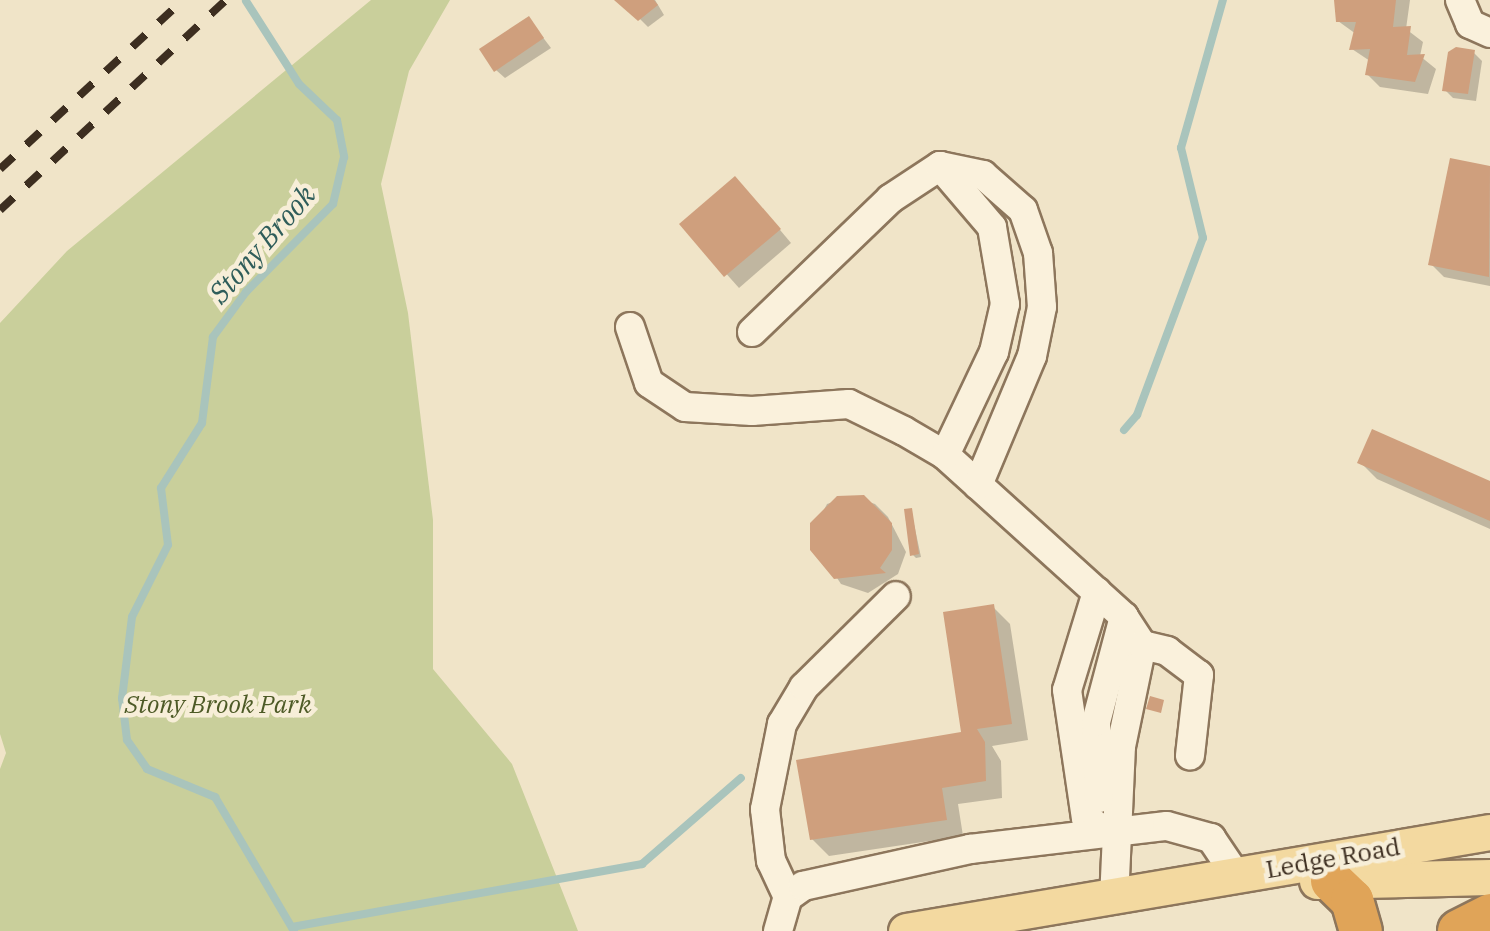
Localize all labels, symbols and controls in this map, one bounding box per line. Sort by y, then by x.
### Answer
water label: Stony Brook [202,178,322,310]
park label: Stony Brook Park [124,689,312,719]
street label: Ledge Road [1263,831,1403,885]

